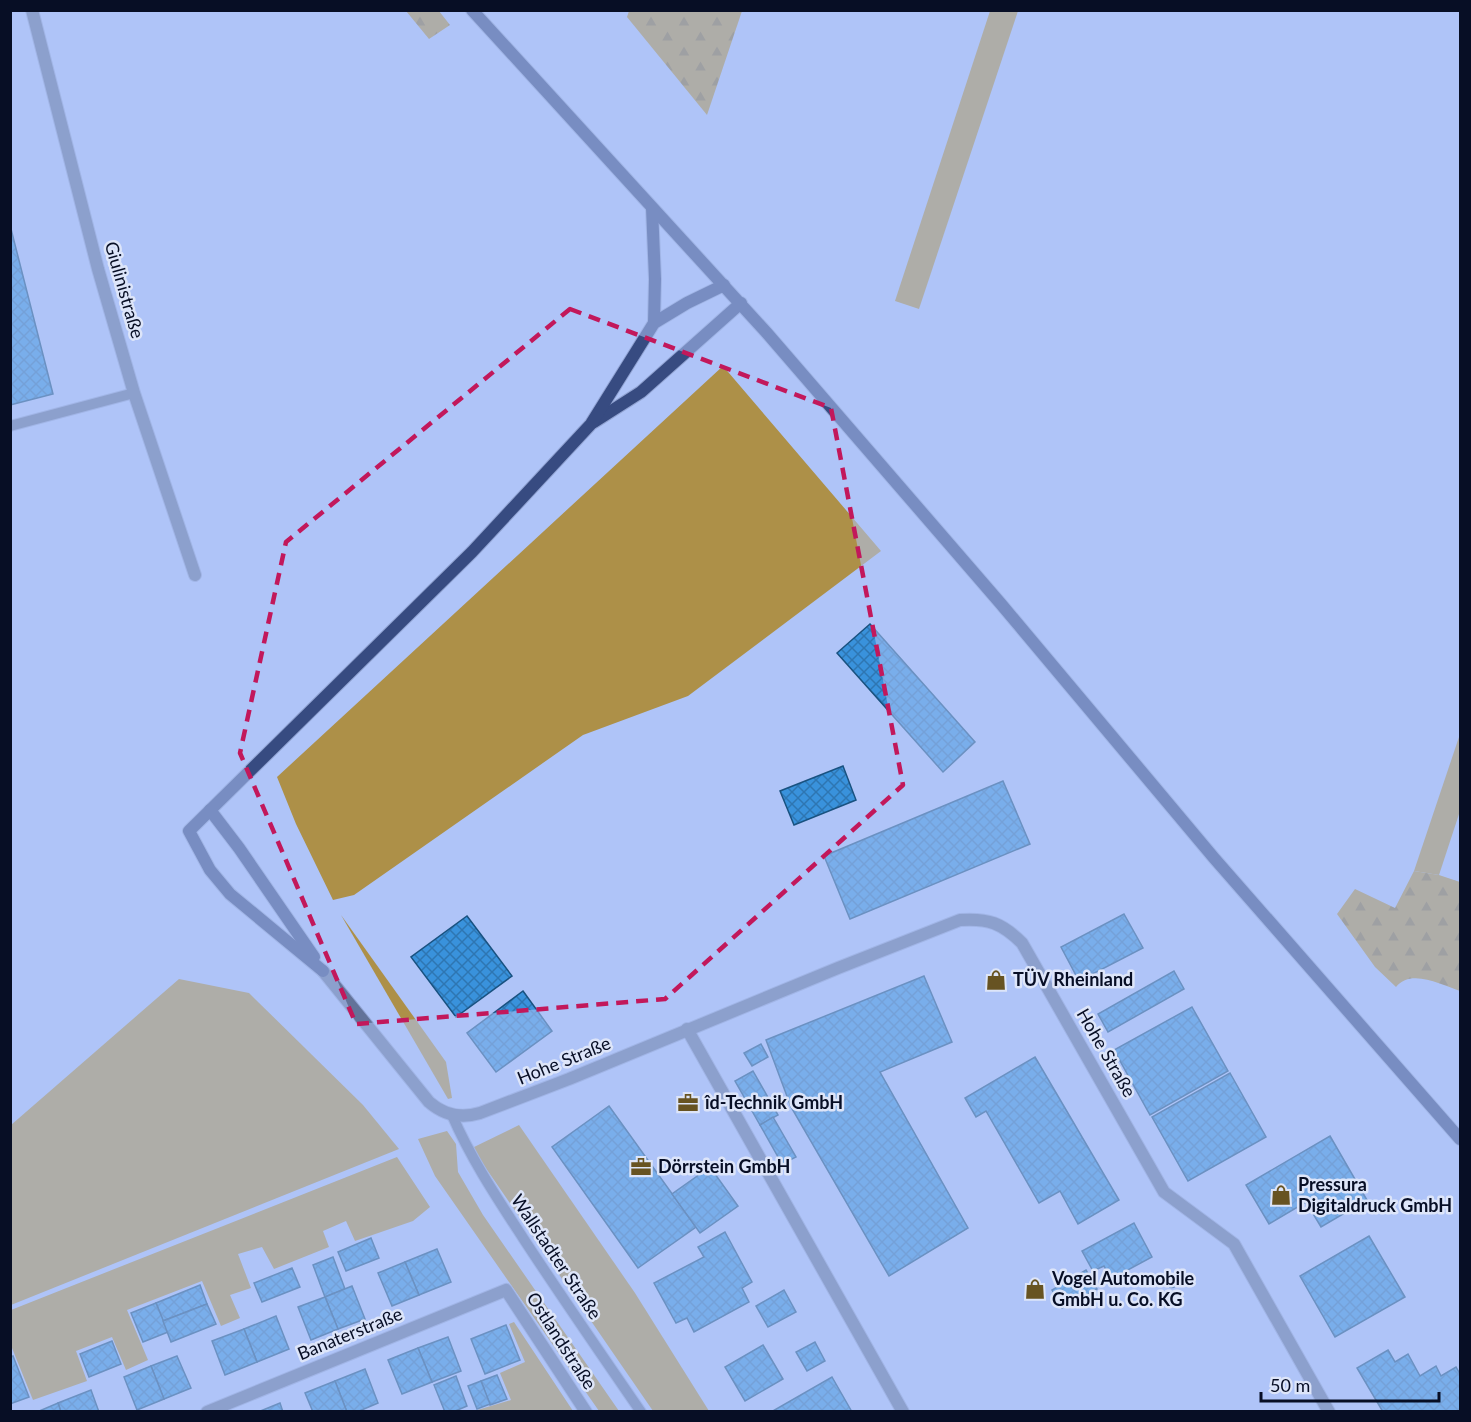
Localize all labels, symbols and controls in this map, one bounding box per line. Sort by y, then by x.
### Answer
street label: Giulinistraße [101,239,149,341]
shop icon: TÜV Rheinland [984,968,1008,992]
place label: TÜV Rheinland [1013,968,1133,990]
street label: Hohe Straße [1073,1004,1141,1101]
street label: Hohe Straße [514,1031,614,1089]
office icon: îd-Technik GmbH [676,1091,700,1115]
place label: îd-Technik GmbH [704,1091,843,1113]
office icon: Dörrstein GmbH [629,1155,653,1179]
place label: Dörrstein GmbH [658,1155,790,1177]
place label: Pressura Digitaldruck GmbH [1298,1173,1452,1216]
shop icon: Pressura Digitaldruck GmbH [1269,1183,1293,1207]
street label: Wallstadter Straße [507,1190,607,1323]
place label: Vogel Automobile GmbH u. Co. KG [1051,1267,1195,1310]
shop icon: Vogel Automobile GmbH u. Co. KG [1023,1277,1047,1301]
street label: Ostlandstraße [522,1288,601,1393]
street label: Banaterstraße [294,1302,405,1364]
scale bar [1261,1365,1440,1403]
text: 50 m [1270,1374,1310,1396]

